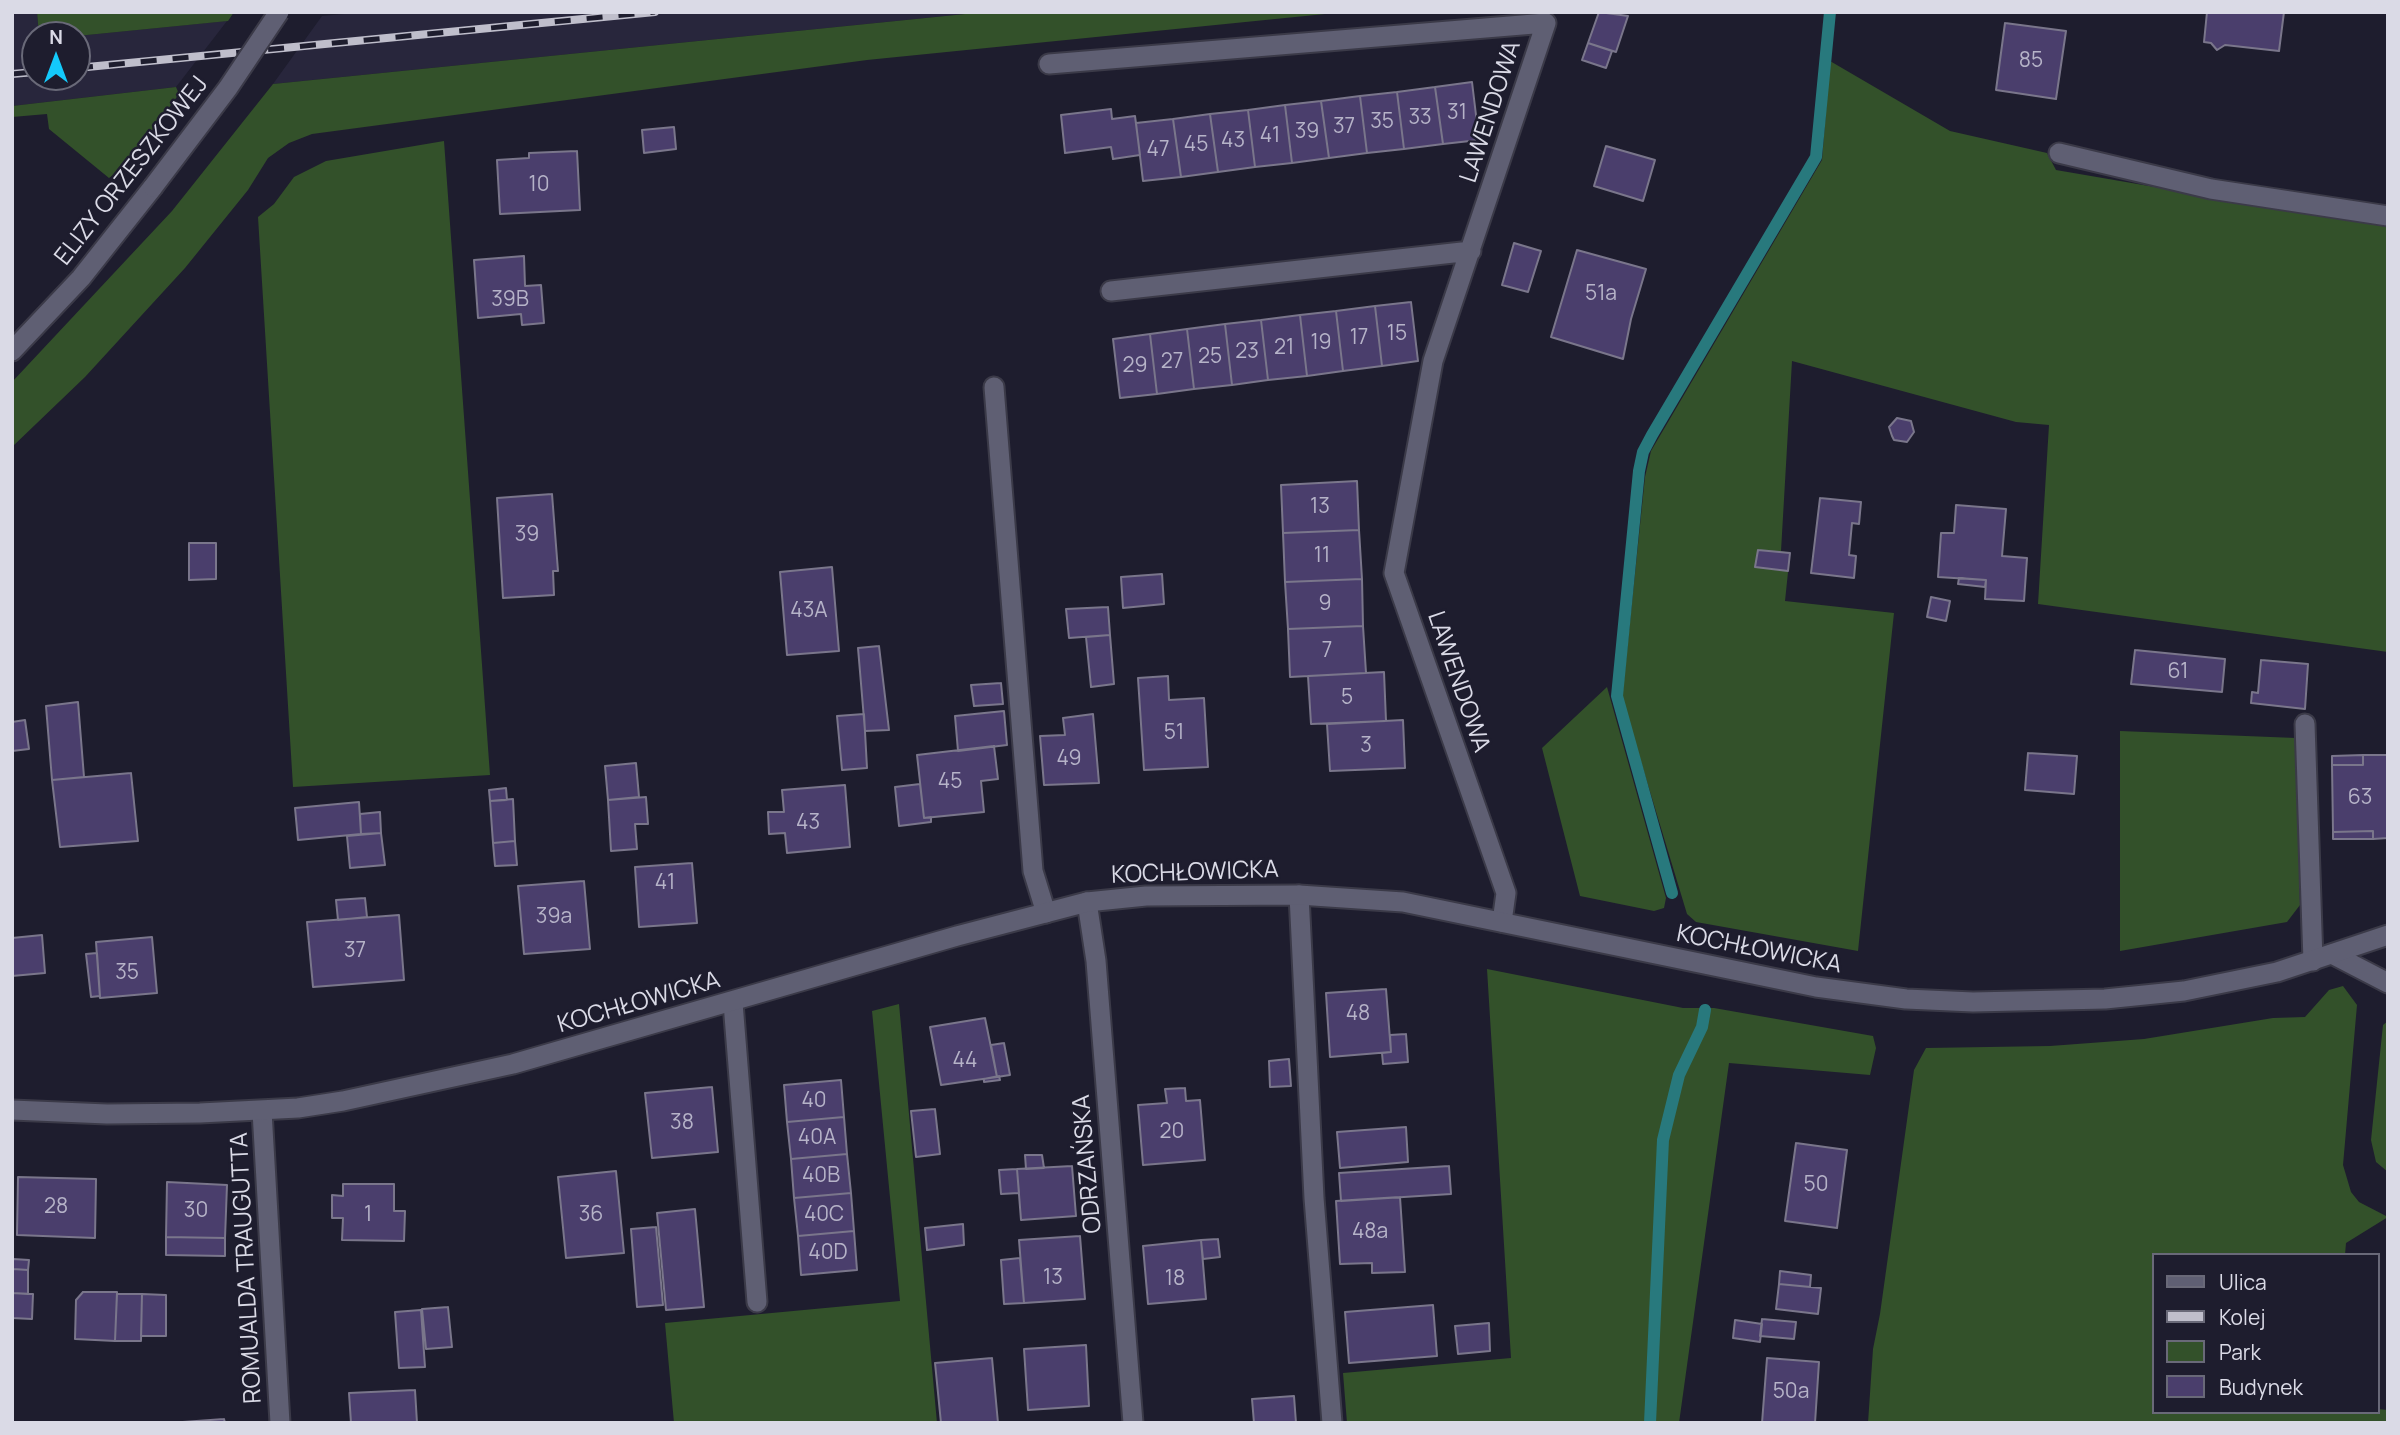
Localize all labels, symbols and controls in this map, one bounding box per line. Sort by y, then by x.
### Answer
north arrow [21,21,91,91]
text: N [49,24,63,50]
street label: LAWENDOWA [1455,38,1527,186]
house number: 85 [2019,48,2043,74]
street label: ELIZY ORZESZKOWEJ [49,71,215,271]
house number: 31 [1447,100,1467,126]
house number: 33 [1408,105,1432,131]
house number: 35 [1370,109,1394,135]
house number: 37 [1333,114,1355,140]
house number: 39 [1295,119,1319,145]
house number: 41 [1260,123,1280,149]
house number: 43 [1221,128,1245,154]
house number: 45 [1184,132,1208,158]
house number: 47 [1147,137,1169,163]
house number: 10 [529,172,549,198]
house number: 51a [1585,281,1617,307]
house number: 39B [491,287,529,313]
house number: 15 [1387,321,1407,347]
house number: 17 [1350,325,1368,351]
house number: 19 [1310,330,1332,356]
house number: 21 [1274,335,1294,361]
house number: 23 [1235,339,1259,365]
house number: 25 [1198,344,1222,370]
house number: 27 [1161,349,1183,375]
house number: 29 [1122,353,1148,379]
house number: 13 [1310,494,1330,520]
house number: 39 [515,522,539,548]
house number: 11 [1314,543,1330,569]
house number: 9 [1318,591,1332,617]
house number: 43A [790,598,828,624]
street label: LAWENDOWA [1420,608,1496,756]
house number: 7 [1322,638,1332,664]
house number: 61 [2168,659,2188,685]
house number: 5 [1341,685,1353,711]
house number: 51 [1164,720,1184,746]
house number: 3 [1360,733,1372,759]
house number: 49 [1056,746,1082,772]
house number: 45 [938,769,962,795]
house number: 63 [2348,785,2372,811]
house number: 43 [796,810,820,836]
street label: KOCHŁOWICKA [1111,856,1279,890]
house number: 41 [655,870,675,896]
house number: 39a [536,904,572,930]
street label: KOCHŁOWICKA [1674,920,1844,980]
house number: 37 [344,938,366,964]
house number: 35 [115,960,139,986]
street label: KOCHŁOWICKA [554,966,724,1040]
house number: 48 [1346,1001,1370,1027]
house number: 44 [953,1048,977,1074]
house number: 40 [801,1088,827,1114]
street label: ODRZAŃSKA [1068,1093,1108,1235]
house number: 38 [670,1110,694,1136]
house number: 20 [1160,1119,1184,1145]
house number: 40A [798,1125,836,1151]
street label: ROMUALDA TRAUGUTTA [226,1132,268,1404]
house number: 40B [802,1163,840,1189]
house number: 50 [1804,1172,1828,1198]
house number: 28 [44,1194,68,1220]
house number: 30 [184,1198,208,1224]
house number: 1 [364,1202,372,1228]
house number: 36 [579,1202,603,1228]
house number: 40C [804,1202,844,1228]
house number: 48a [1352,1219,1388,1245]
house number: 40D [808,1240,848,1266]
legend [2152,1253,2379,1414]
house number: 13 [1043,1265,1063,1291]
house number: 18 [1165,1266,1185,1292]
text: Ulica [2219,1268,2267,1296]
text: Kolej [2219,1303,2265,1331]
text: Park [2219,1338,2261,1366]
text: Budynek [2219,1373,2303,1401]
house number: 50a [1773,1379,1809,1405]

